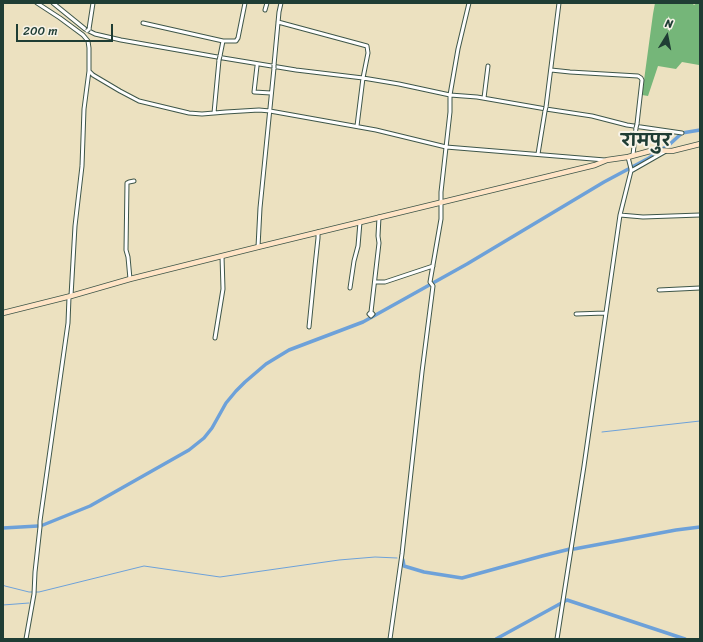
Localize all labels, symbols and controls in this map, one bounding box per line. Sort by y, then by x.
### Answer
text: N [664,14,675,34]
scale bar [18,16,115,42]
north arrow [647,16,687,56]
text: 200 m [23,20,57,42]
district label: रामपुर [621,132,671,152]

